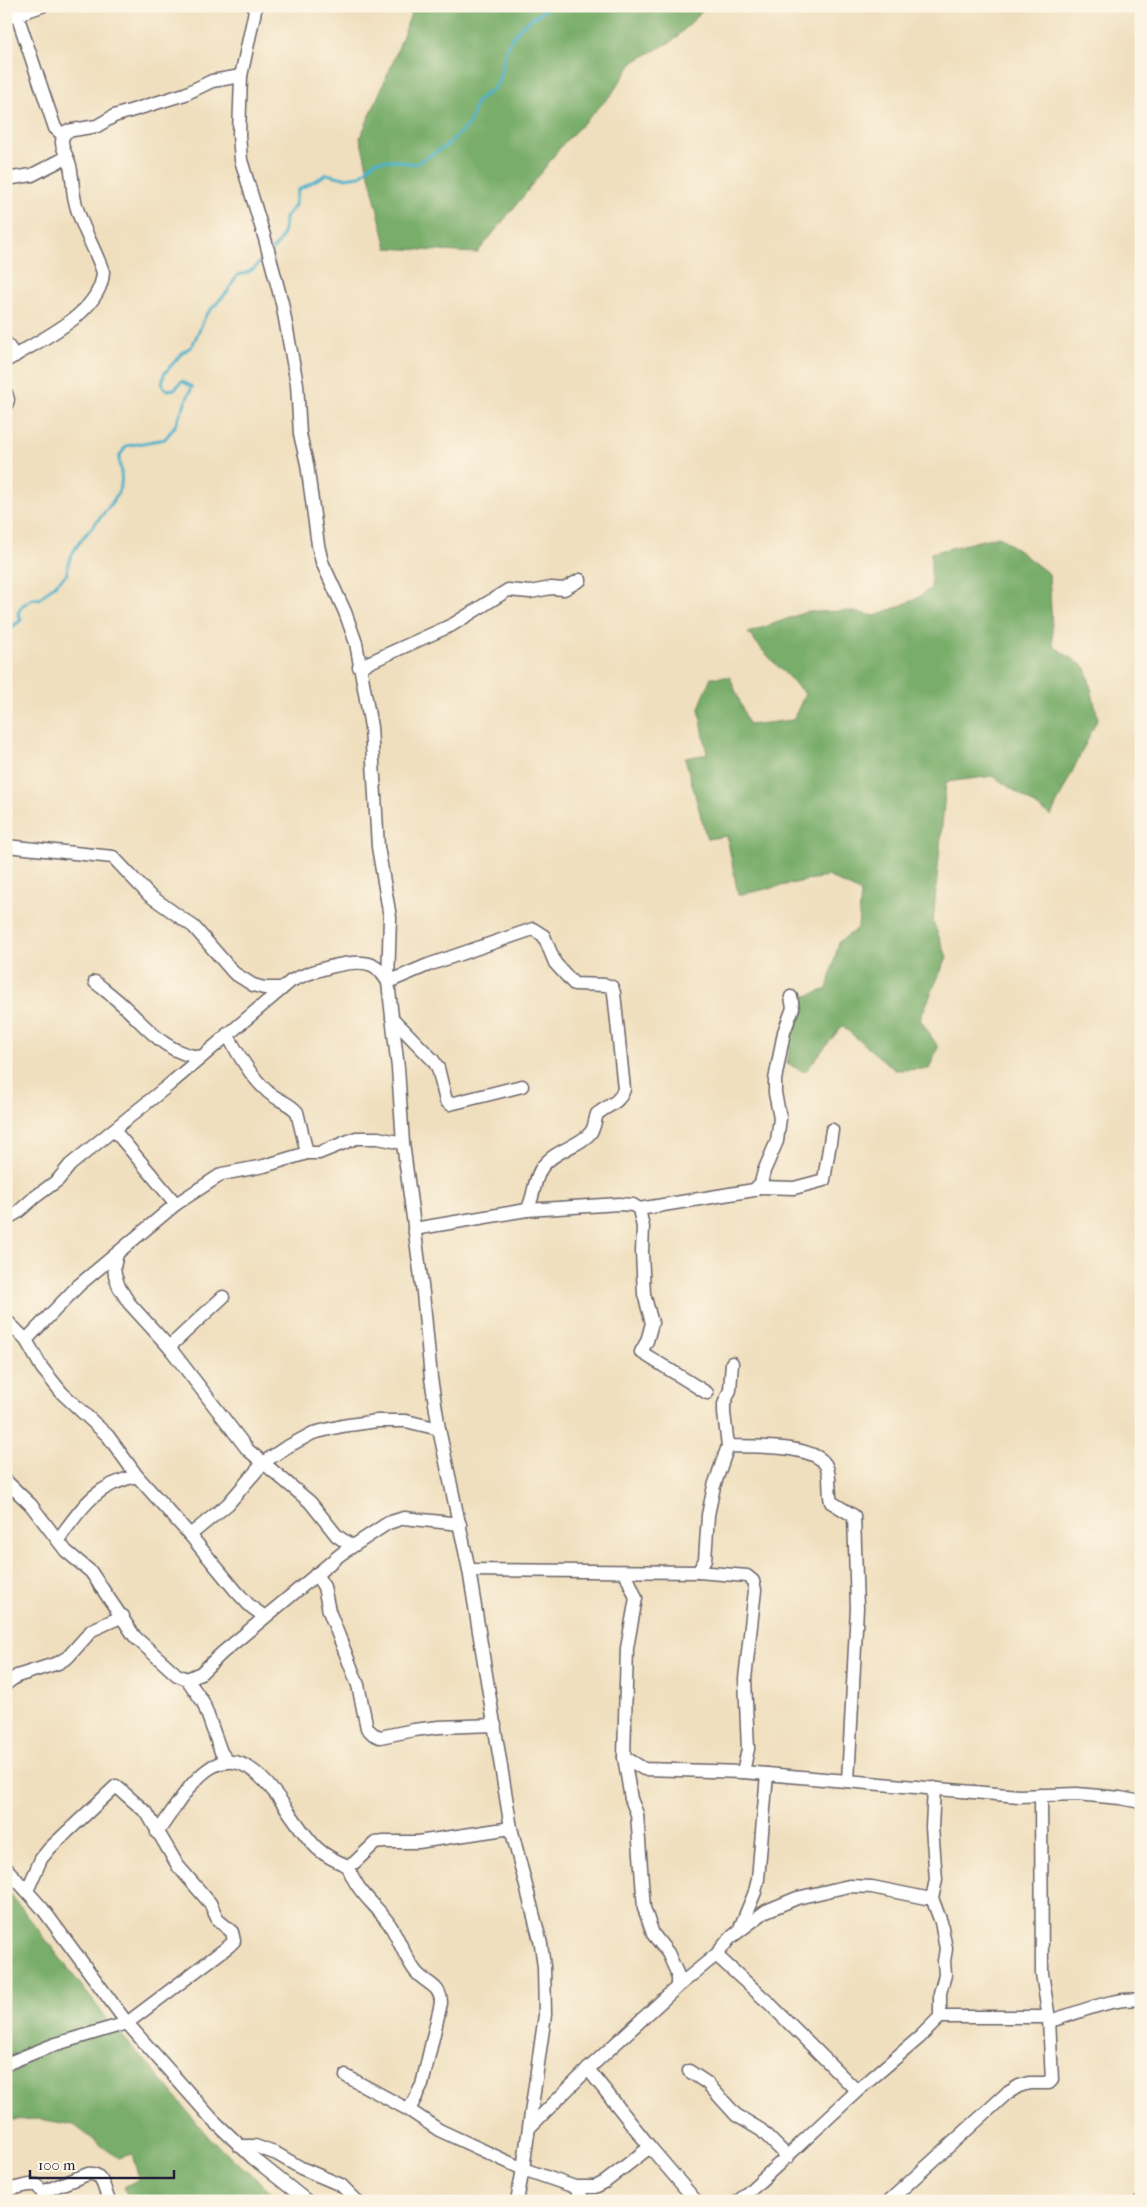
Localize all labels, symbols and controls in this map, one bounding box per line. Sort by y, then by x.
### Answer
scale bar [30,2147,174,2179]
text: 100 m [38,2156,76,2174]

